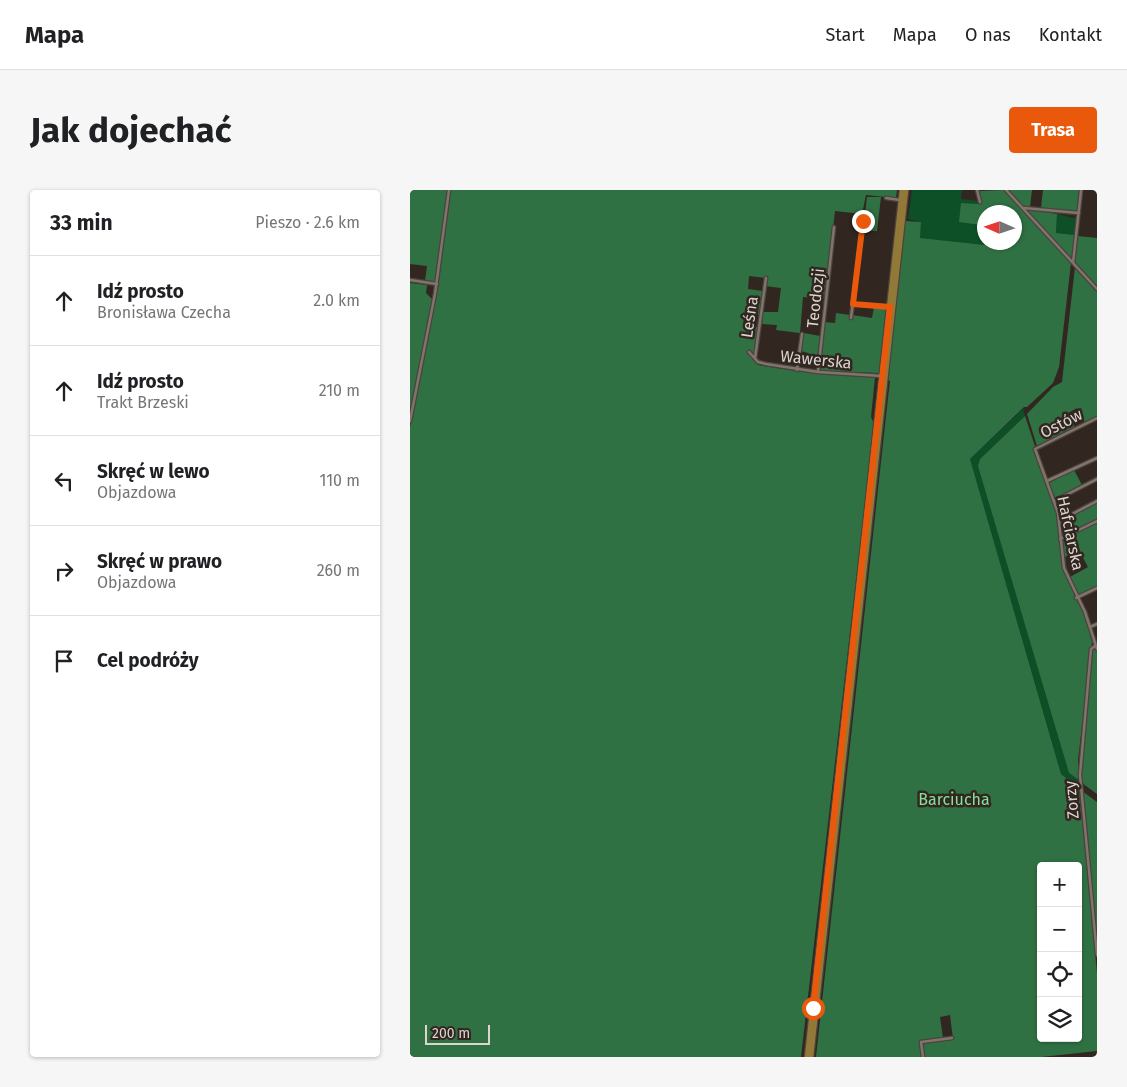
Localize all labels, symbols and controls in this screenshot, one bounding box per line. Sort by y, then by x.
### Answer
text: Mapa [25,21,84,49]
text: Start [825,24,865,46]
text: Mapa [893,24,937,46]
text: O nas [965,24,1011,46]
text: Kontakt [1039,24,1102,46]
button: Trasa [1009,107,1097,153]
text: Jak dojechać [30,109,231,151]
north arrow [977,205,1022,250]
text: 33 min [50,210,113,236]
route end [852,210,875,233]
text: Pieszo · 2.6 km [255,213,360,232]
street label: Teodozji [803,267,828,329]
text: Idź prosto [97,280,184,303]
icon: ahead [50,287,78,315]
text: 2.0 km [313,291,360,310]
street label: Leśna [737,295,762,339]
text: Bronisława Czecha [97,303,231,322]
street label: Wawerska [779,346,853,373]
text: Idź prosto [97,370,184,393]
icon: ahead [50,377,78,405]
text: 210 m [319,381,360,400]
text: Trakt Brzeski [97,393,189,412]
street label: Ostów [1037,405,1086,442]
text: Skręć w lewo [97,460,210,483]
icon: left [50,467,78,495]
text: 110 m [319,471,360,490]
text: Objazdowa [97,483,177,502]
street label: Hafciarska [1053,494,1088,572]
text: Skręć w prawo [97,550,222,573]
icon: right [50,557,78,585]
text: 260 m [317,561,360,580]
text: Objazdowa [97,573,177,592]
icon: arrive [50,647,78,675]
text: Cel podróży [97,649,199,672]
street label: Zorzy [1060,780,1083,820]
park label: Barciucha [918,790,990,809]
map controls [1037,862,1082,1042]
button: + [1037,862,1082,907]
button: − [1037,907,1082,952]
button: locate [1037,952,1082,997]
route start [802,997,825,1020]
button: layers [1037,997,1082,1042]
scale bar [425,1022,490,1045]
text: 200 m [432,1025,470,1042]

